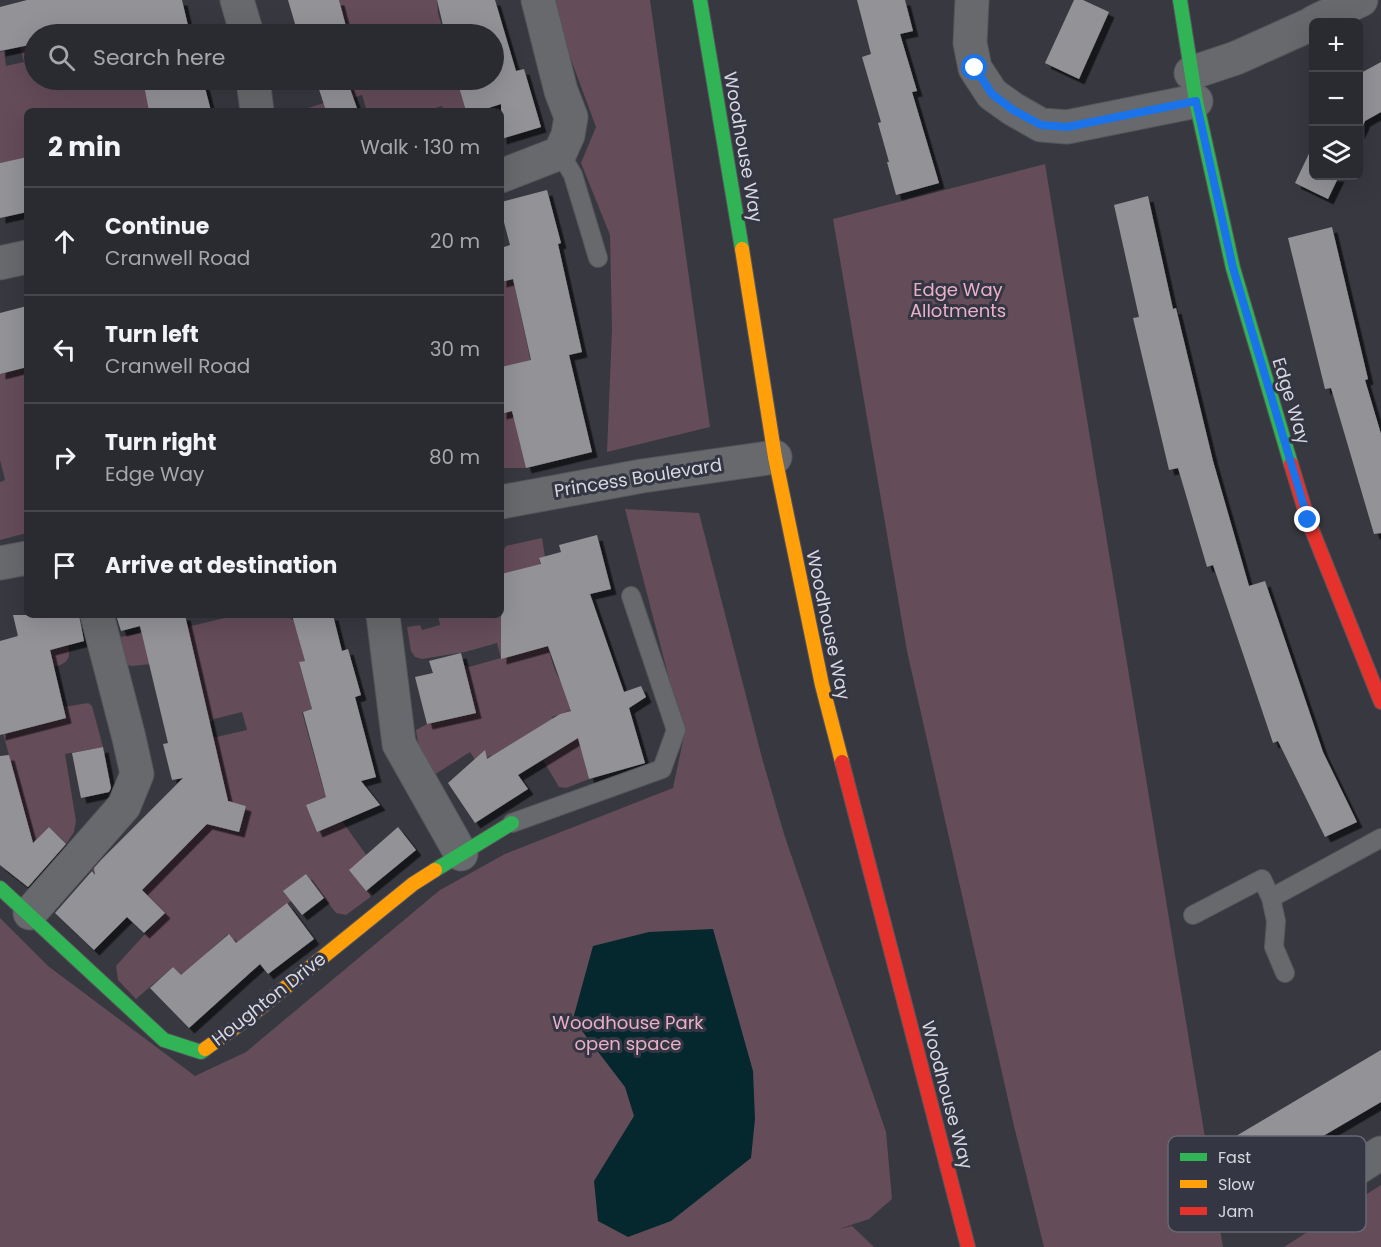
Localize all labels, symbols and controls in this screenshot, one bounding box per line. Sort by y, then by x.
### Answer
map controls [1309,18,1363,180]
button: + [1309,18,1363,72]
search box [24,24,504,90]
icon: search [45,41,78,74]
text: Search here [93,42,226,73]
route start [961,54,987,80]
street label: Woodhouse Way [718,70,769,224]
button: − [1309,72,1363,126]
button: layers [1309,126,1363,180]
text: 2 min [48,129,121,165]
text: Walk · 130 m [360,133,480,161]
text: Continue [105,211,209,242]
icon: ahead [48,225,81,258]
text: 20 m [430,227,480,255]
text: Cranwell Road [105,244,250,272]
park label: Edge Way Allotments [910,277,1006,323]
text: Turn left [105,319,199,350]
icon: left [48,333,81,366]
text: 30 m [430,335,480,363]
text: Cranwell Road [105,352,250,380]
street label: Edge Way [1266,354,1317,447]
text: Turn right [105,427,216,458]
icon: right [48,441,81,474]
text: 80 m [429,443,480,471]
street label: Princess Boulevard [552,452,724,503]
text: Edge Way [105,460,204,488]
route end [1294,506,1320,532]
street label: Woodhouse Way [800,548,857,702]
icon: arrive [48,549,81,582]
text: Arrive at destination [105,550,337,581]
street label: Houghton Drive [206,946,331,1051]
park label: Woodhouse Park open space [552,1010,704,1056]
street label: Woodhouse Way [916,1018,979,1172]
legend [1168,1136,1366,1232]
text: Fast [1218,1146,1251,1169]
text: Slow [1218,1173,1255,1196]
text: Jam [1218,1200,1254,1223]

